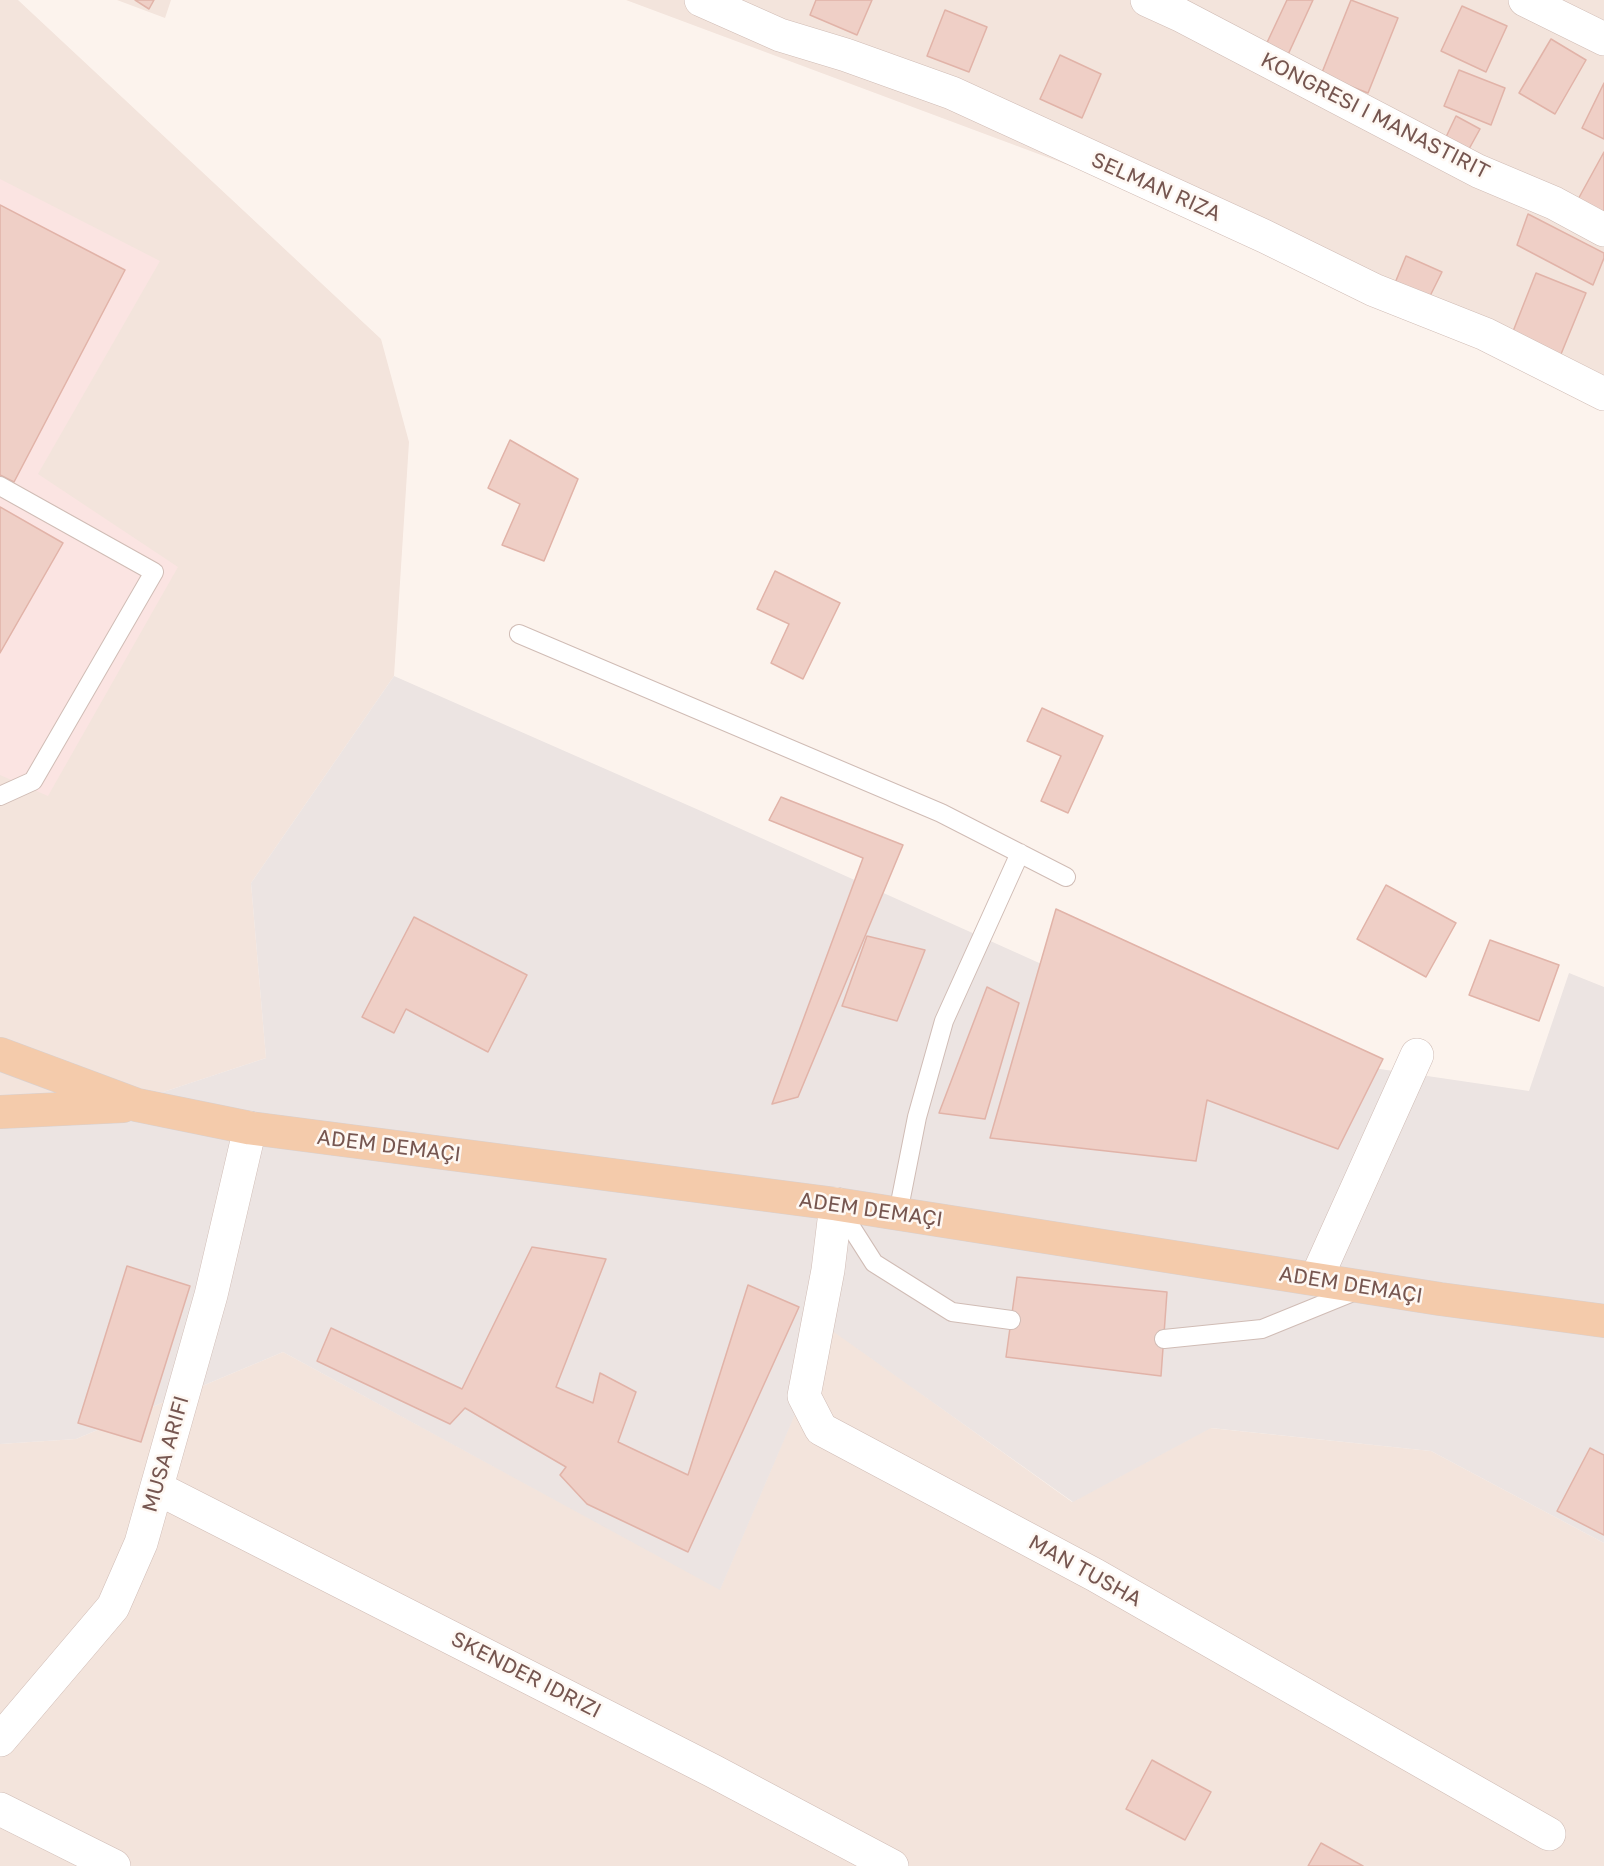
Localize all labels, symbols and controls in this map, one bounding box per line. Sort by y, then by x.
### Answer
street label: KONGRESI I MANASTIRIT [1256,47,1494,185]
street label: SELMAN RIZA [1087,147,1225,227]
street label: ADEM DEMAÇI [316,1125,462,1167]
street label: ADEM DEMAÇI [797,1187,945,1233]
street label: ADEM DEMAÇI [1277,1261,1425,1309]
street label: MUSA ARIFI [137,1393,195,1515]
street label: MAN TUSHA [1024,1530,1146,1612]
street label: SKENDER IDRIZI [447,1626,605,1724]

